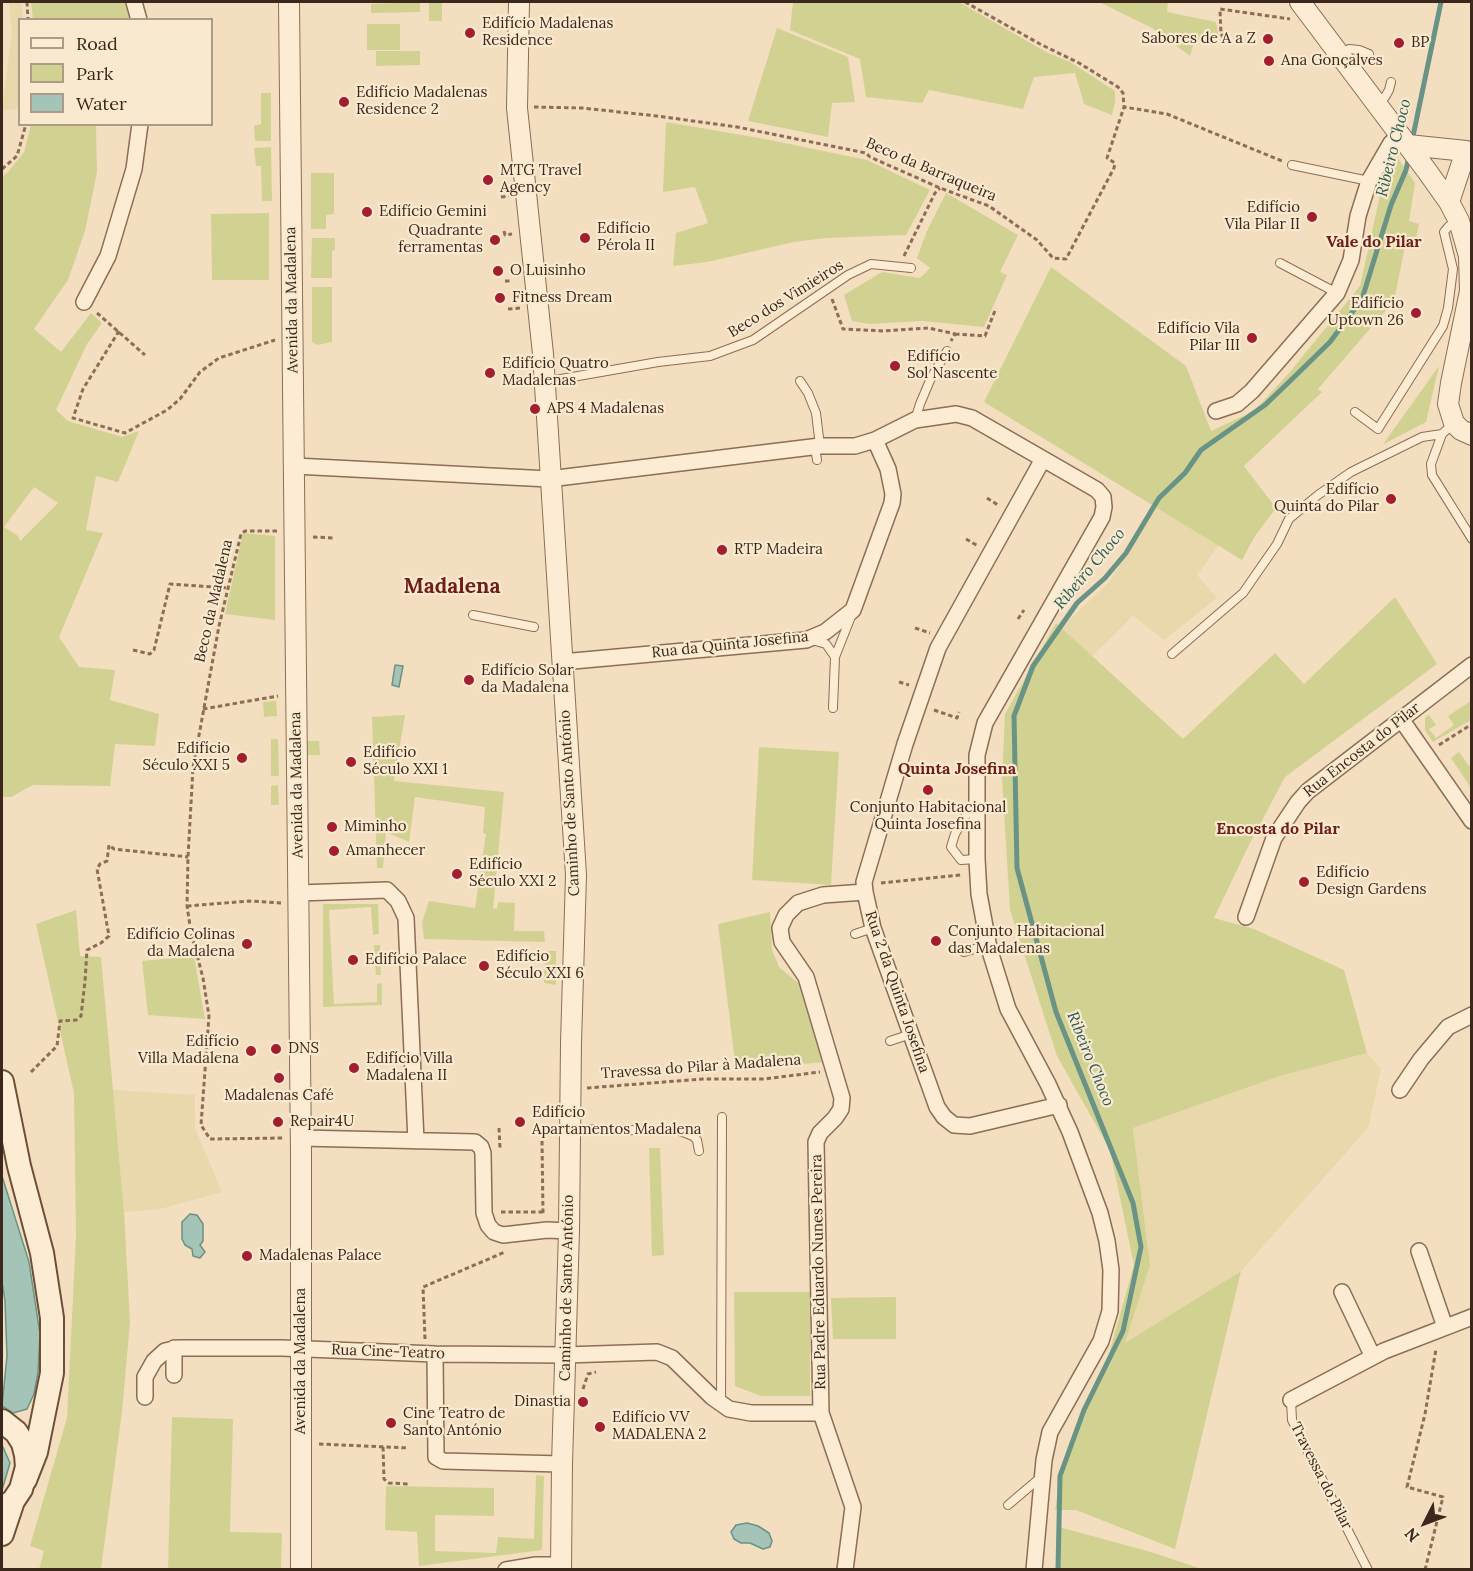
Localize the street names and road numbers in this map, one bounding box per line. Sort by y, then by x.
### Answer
street label: Beco da Barraqueira [863,134,999,206]
street label: Avenida da Madalena [282,227,302,373]
street label: Beco dos Vimieiros [725,256,847,342]
street label: Beco da Madalena [191,538,237,664]
street label: Rua da Quinta Josefina [651,628,809,662]
street label: Rua Encosta do Pilar [1300,699,1424,801]
street label: Caminho de Santo António [556,709,584,897]
street label: Avenida da Madalena [287,712,307,858]
street label: Rua 2 da Quinta Josefina [861,909,933,1075]
street label: Travessa do Pilar à Madalena [600,1051,802,1083]
street label: Rua Padre Eduardo Nunes Pereira [808,1154,830,1390]
street label: Caminho de Santo António [556,1195,578,1381]
street label: Avenida da Madalena [292,1288,310,1434]
street label: Rua Cine-Teatro [331,1341,445,1363]
street label: Travessa do Pilar [1286,1419,1356,1533]

